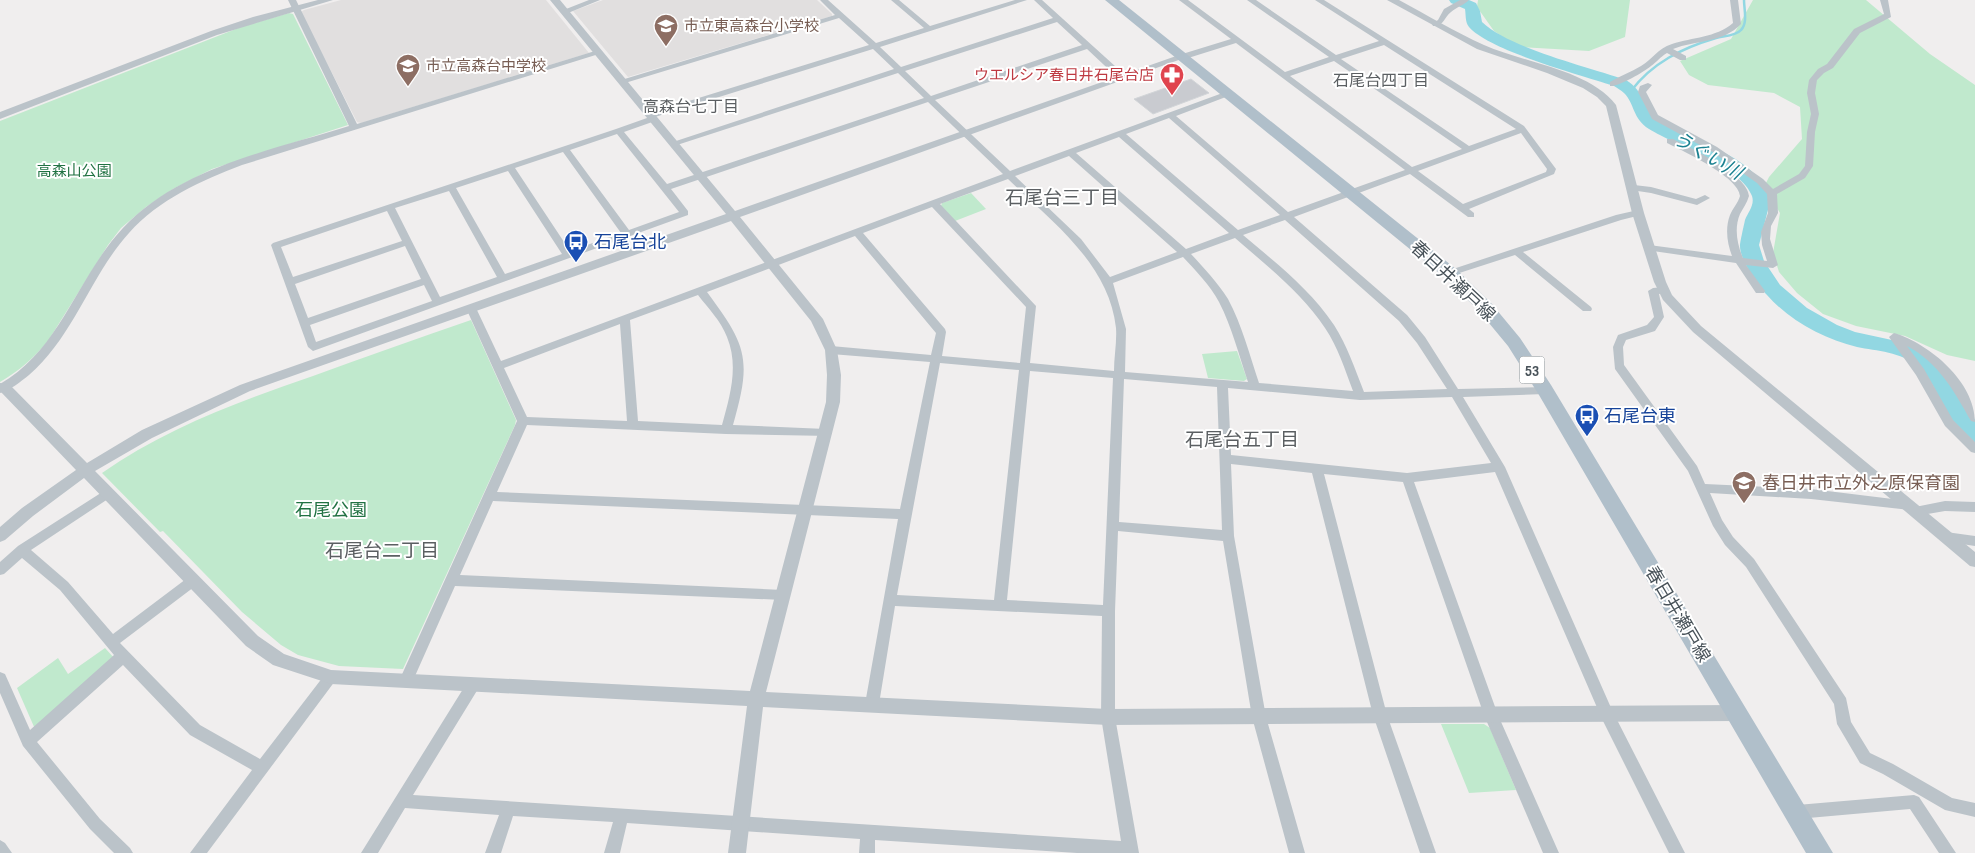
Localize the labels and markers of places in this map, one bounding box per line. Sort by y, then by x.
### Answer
school or university icon: 市立東高森台小学校 [653,13,679,47]
place label: 市立東高森台小学校 [684,17,819,36]
school or university icon: 市立高森台中学校 [395,53,421,87]
place label: 市立高森台中学校 [426,57,546,76]
pharmacy icon: ウエルシア春日井石尾台店 [1159,62,1185,96]
place label: ウエルシア春日井石尾台店 [974,66,1154,85]
bus stop icon: 石尾台北 [563,229,589,263]
place label: 石尾台北 [594,232,666,253]
bus stop icon: 石尾台東 [1574,403,1600,437]
place label: 石尾台東 [1604,406,1676,427]
school or university icon: 春日井市立外之原保育園 [1731,470,1757,504]
place label: 春日井市立外之原保育園 [1762,473,1960,494]

